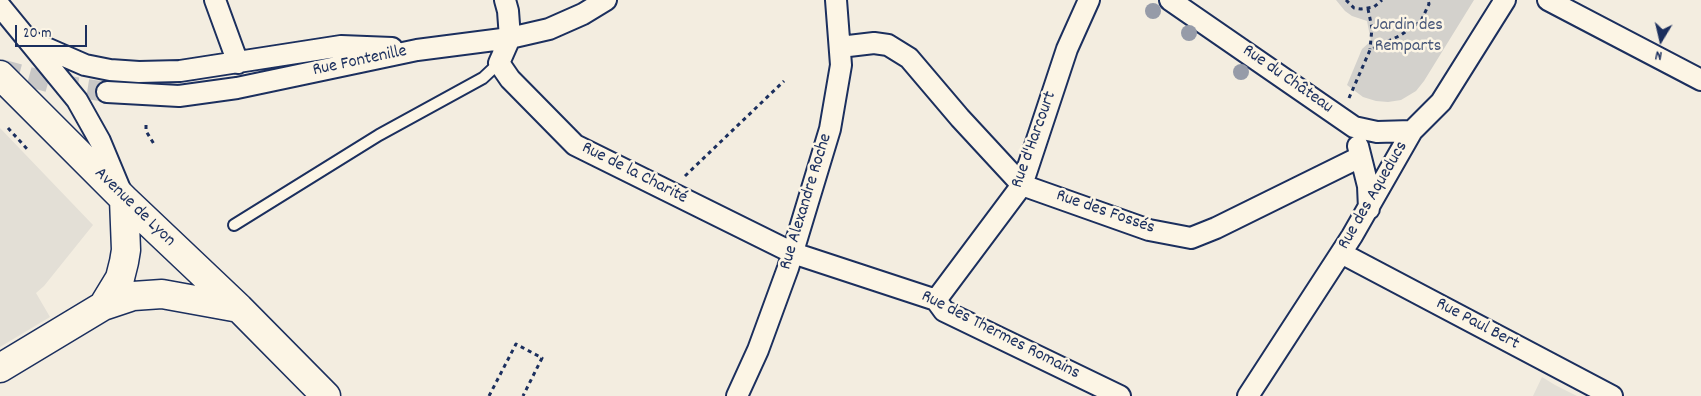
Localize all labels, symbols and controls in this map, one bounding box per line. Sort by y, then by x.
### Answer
scale bar [18,15,90,47]
north arrow [1636,15,1686,65]
park label: Jardin des Remparts [1373,16,1443,58]
text: 20 m [23,23,51,45]
street label: Rue Fontenille [311,41,409,83]
street label: Rue du Château [1237,41,1337,119]
text: N [1654,44,1664,65]
street label: Rue d'Harcourt [1008,89,1062,191]
street label: Rue Alexandre Roche [776,131,838,273]
street label: Rue de la Charité [577,138,691,210]
street label: Rue des Aqueducs [1334,138,1414,254]
street label: Avenue de Lyon [89,164,179,252]
street label: Rue des Fossés [1053,186,1157,240]
street label: Rue des Thermes Romains [917,287,1083,385]
street label: Rue Paul Bert [1432,294,1522,356]

